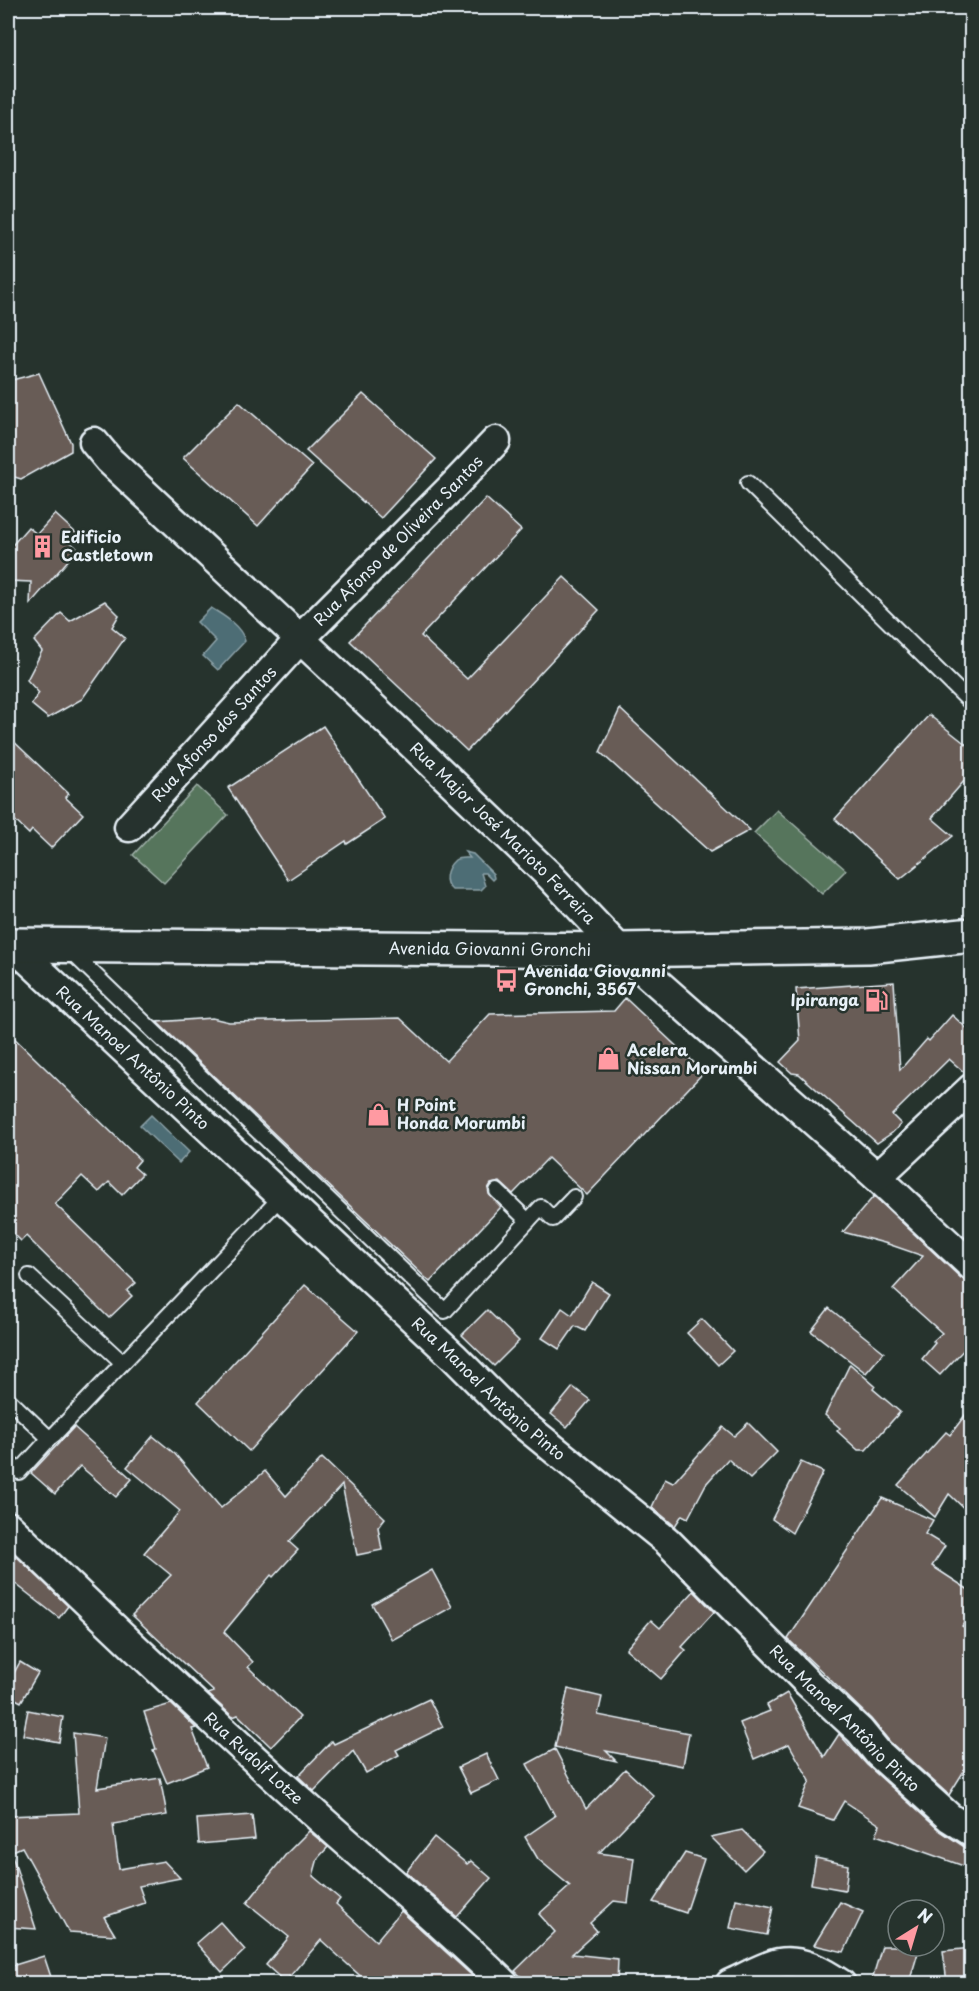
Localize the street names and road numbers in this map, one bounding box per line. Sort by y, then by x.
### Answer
street label: Rua Afonso de Oliveira Santos [307,449,487,631]
street label: Rua Afonso dos Santos [145,660,281,806]
street label: Rua Major José Marioto Ferreira [405,736,602,929]
street label: Avenida Giovanni Gronchi [389,935,591,961]
street label: Rua Manoel Antônio Pinto [52,979,216,1135]
street label: Rua Manoel Antônio Pinto [407,1311,572,1465]
street label: Rua Manoel Antônio Pinto [765,1638,926,1797]
street label: Rua Rudolf Lotze [199,1706,309,1809]

